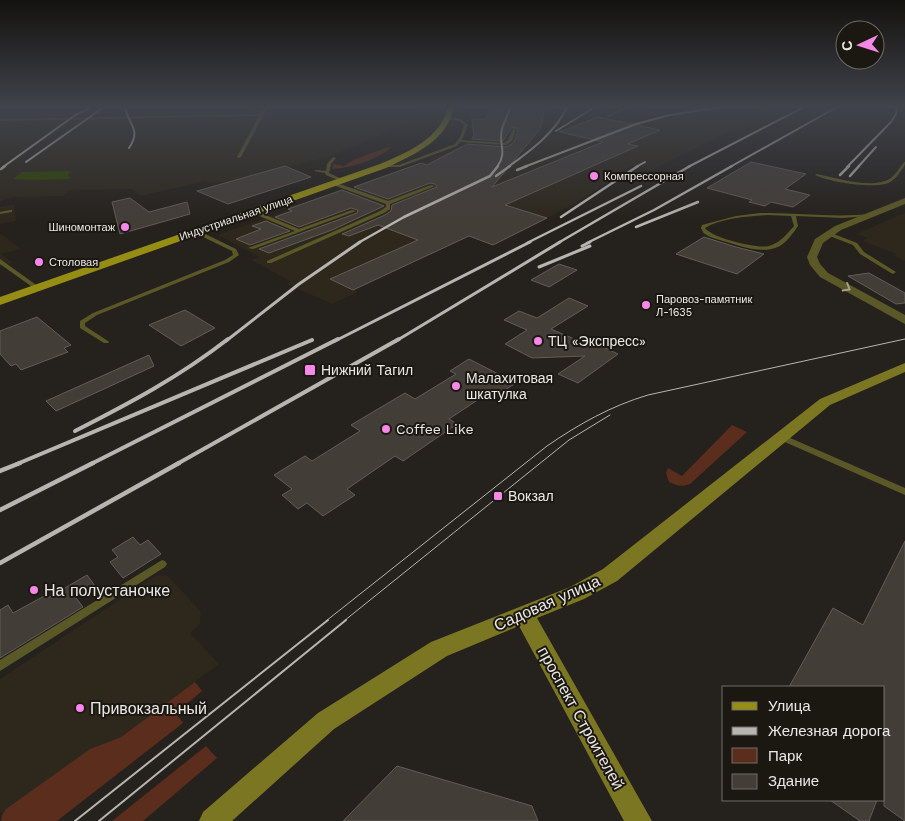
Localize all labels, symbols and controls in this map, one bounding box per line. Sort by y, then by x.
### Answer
north arrow [835,20,885,70]
text: С [839,40,855,52]
marker: Компрессорная [588,170,600,182]
place label: Компрессорная [604,170,684,183]
street label: Индустриальная улица [178,192,295,244]
place label: Шиномонтаж [48,221,116,234]
marker: Шиномонтаж [119,221,131,233]
marker: Столовая [33,256,45,268]
place label: Столовая [49,256,98,269]
one-way arrow [842,282,851,292]
place label: Паровоз-памятник Л-1635 [656,293,752,319]
marker: Паровоз-памятник Л-1635 [640,299,652,311]
place label: ТЦ «Экспресс» [548,333,646,349]
marker: ТЦ «Экспресс» [532,335,544,347]
place label: Нижний Тагил [321,362,413,378]
marker: Нижний Тагил [303,363,317,377]
place label: Малахитовая шкатулка [466,370,553,402]
marker: Малахитовая шкатулка [450,380,462,392]
place label: Coffee Like [396,421,473,437]
marker: Coffee Like [380,423,392,435]
place label: Вокзал [508,488,554,504]
marker: Вокзал [492,490,504,502]
street label: Садовая улица [491,571,603,635]
place label: На полустаночке [44,581,170,600]
marker: На полустаночке [28,584,40,596]
street label: проспект Строителей [534,643,628,793]
legend [722,686,885,801]
text: Улица [768,697,811,715]
place label: Привокзальный [90,699,207,718]
marker: Привокзальный [74,702,86,714]
text: Железная дорога [768,722,891,740]
text: Парк [768,747,802,765]
text: Здание [768,772,819,790]

